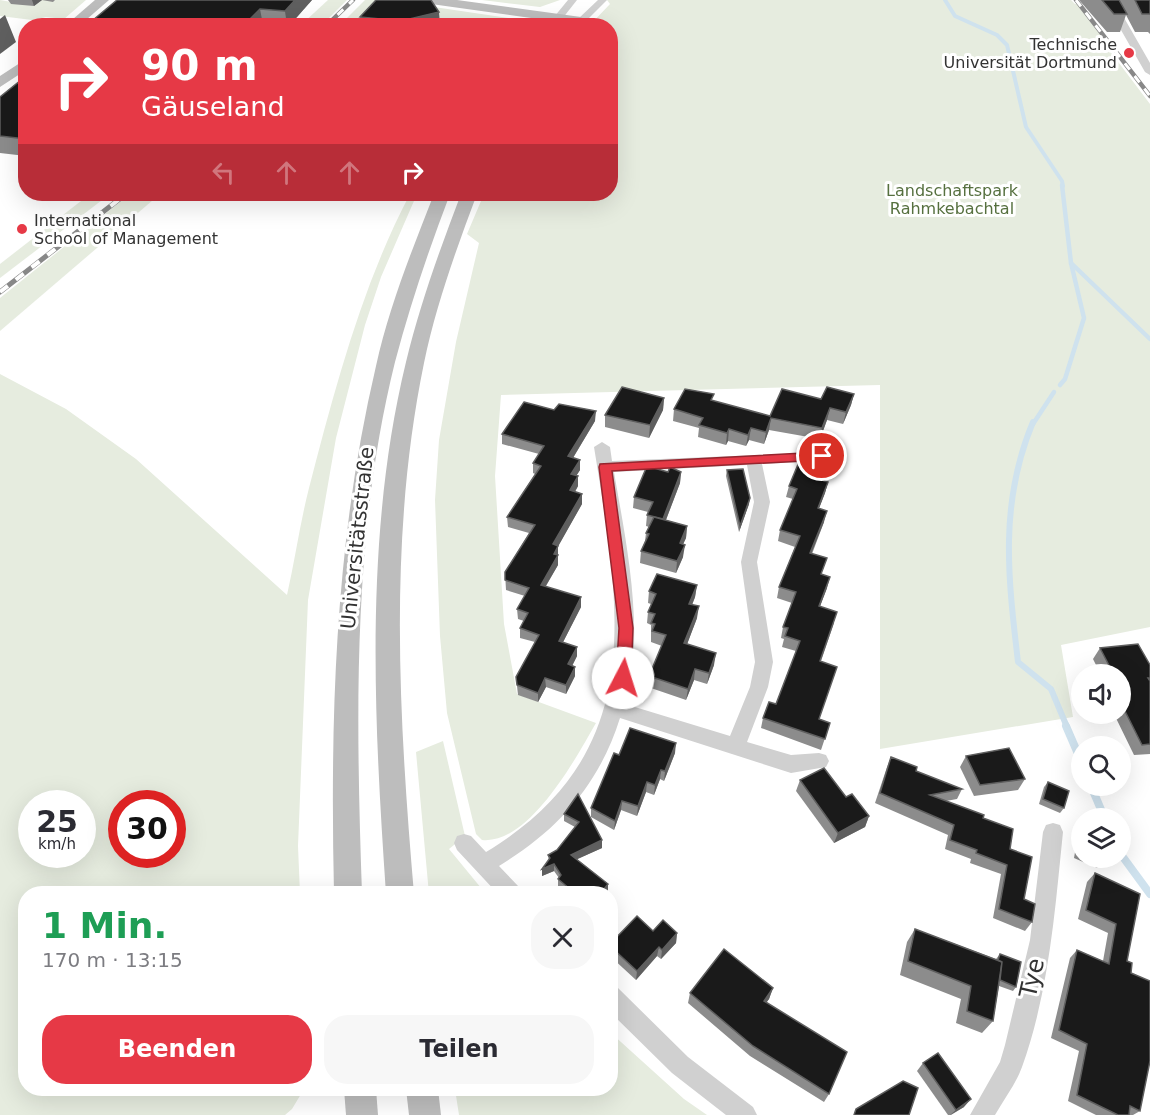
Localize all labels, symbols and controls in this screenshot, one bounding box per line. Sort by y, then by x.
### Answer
place label: Technische Universität Dortmund [944,35,1117,72]
text: 90 m [141,41,258,90]
icon: right [42,42,120,120]
marker: Technische Universität Dortmund [1122,46,1136,60]
text: Gäuseland [141,91,285,122]
icon: left [207,156,240,189]
icon: ahead [270,156,303,189]
icon: ahead [333,156,366,189]
icon: right [396,156,429,189]
park label: Landschaftspark Rahmkebachtal [886,181,1019,218]
place label: International School of Management [34,211,218,248]
marker: International School of Management [15,222,29,236]
pin [796,430,847,481]
icon: arrive [805,439,838,472]
street label: Universitätsstraße [335,446,379,630]
position arrow [591,646,655,710]
map controls [1071,664,1131,868]
button: sound [1071,664,1131,724]
button: search [1071,736,1131,796]
speed limit sign: 30 [108,790,186,868]
text: 25 [36,804,78,839]
button: layers [1071,808,1131,868]
text: km/h [38,835,76,853]
text: 1 Min. [42,905,167,946]
button: close [531,906,594,969]
text: 170 m · 13:15 [42,948,183,972]
street label: Tye [1014,955,1050,1002]
button: Beenden [42,1015,312,1084]
button: Teilen [324,1015,594,1084]

